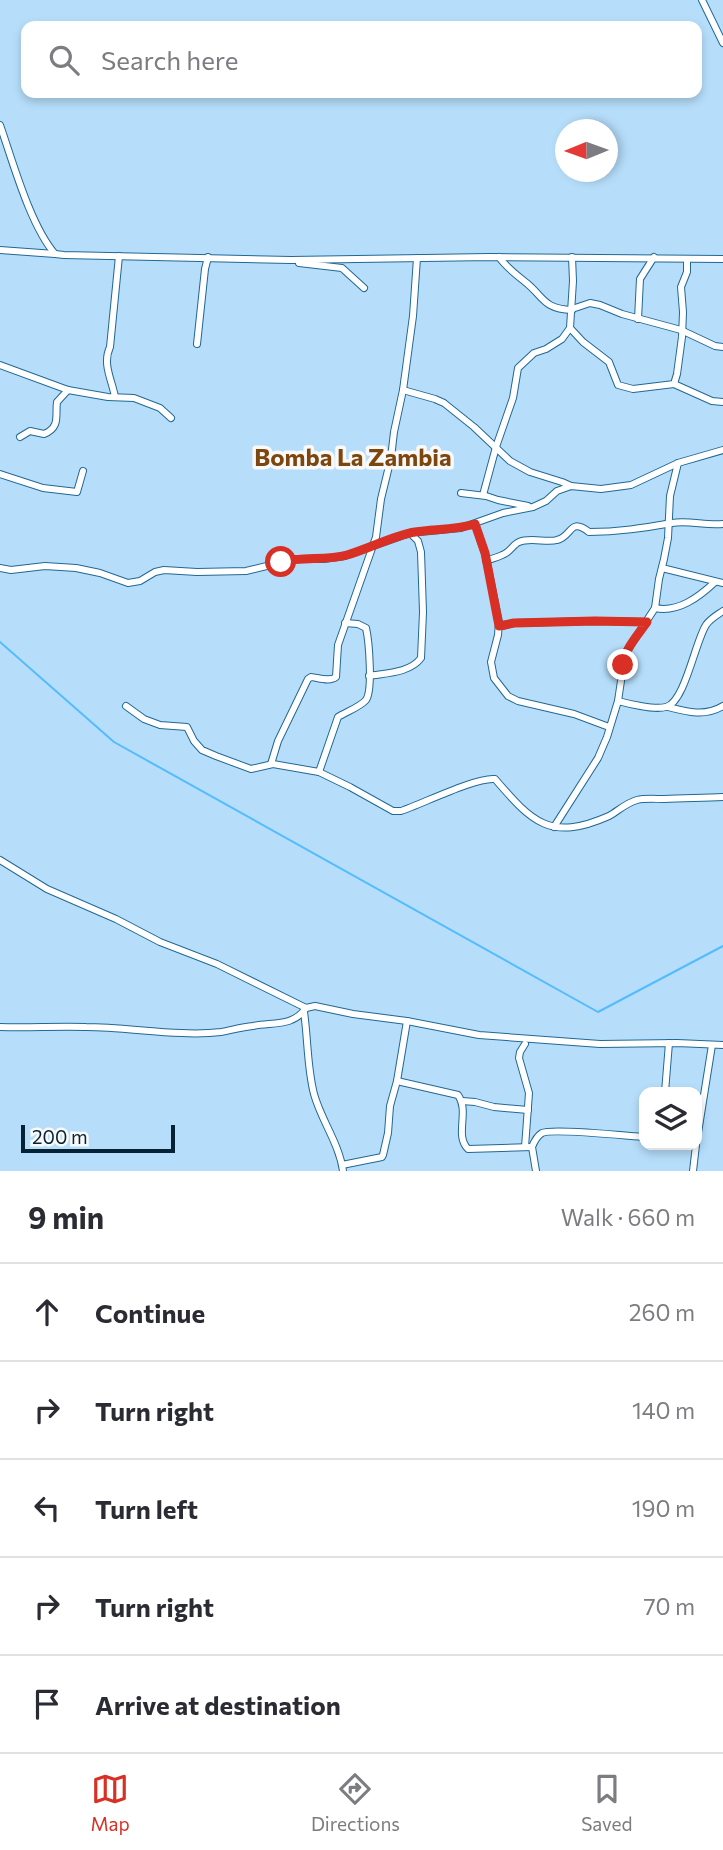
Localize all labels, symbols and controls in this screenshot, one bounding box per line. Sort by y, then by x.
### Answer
search box [21,21,702,98]
icon: search [45,41,83,79]
text: Search here [101,44,239,75]
north arrow [555,119,618,182]
district label: Bomba La Zambia [254,442,452,471]
route start [265,546,296,577]
route end [607,649,638,680]
map controls [639,1087,702,1150]
button: layers [639,1087,702,1150]
scale bar [21,1122,175,1154]
text: 200 m [32,1125,88,1148]
text: 9 min [28,1198,104,1235]
text: Walk · 660 m [561,1203,695,1231]
icon: ahead [28,1293,66,1331]
text: Continue [95,1297,205,1328]
text: 260 m [629,1298,695,1326]
icon: right [28,1391,66,1429]
text: Turn right [95,1395,214,1426]
text: 140 m [632,1396,695,1424]
icon: left [28,1489,66,1527]
text: Turn left [95,1493,198,1524]
text: 190 m [632,1494,695,1522]
icon: right [28,1587,66,1625]
text: Turn right [95,1591,214,1622]
text: 70 m [643,1592,695,1620]
icon: arrive [28,1685,66,1723]
text: Arrive at destination [95,1689,341,1720]
tab: Map [91,1770,130,1835]
tab: Directions [311,1770,400,1835]
tab: Saved [581,1770,632,1835]

